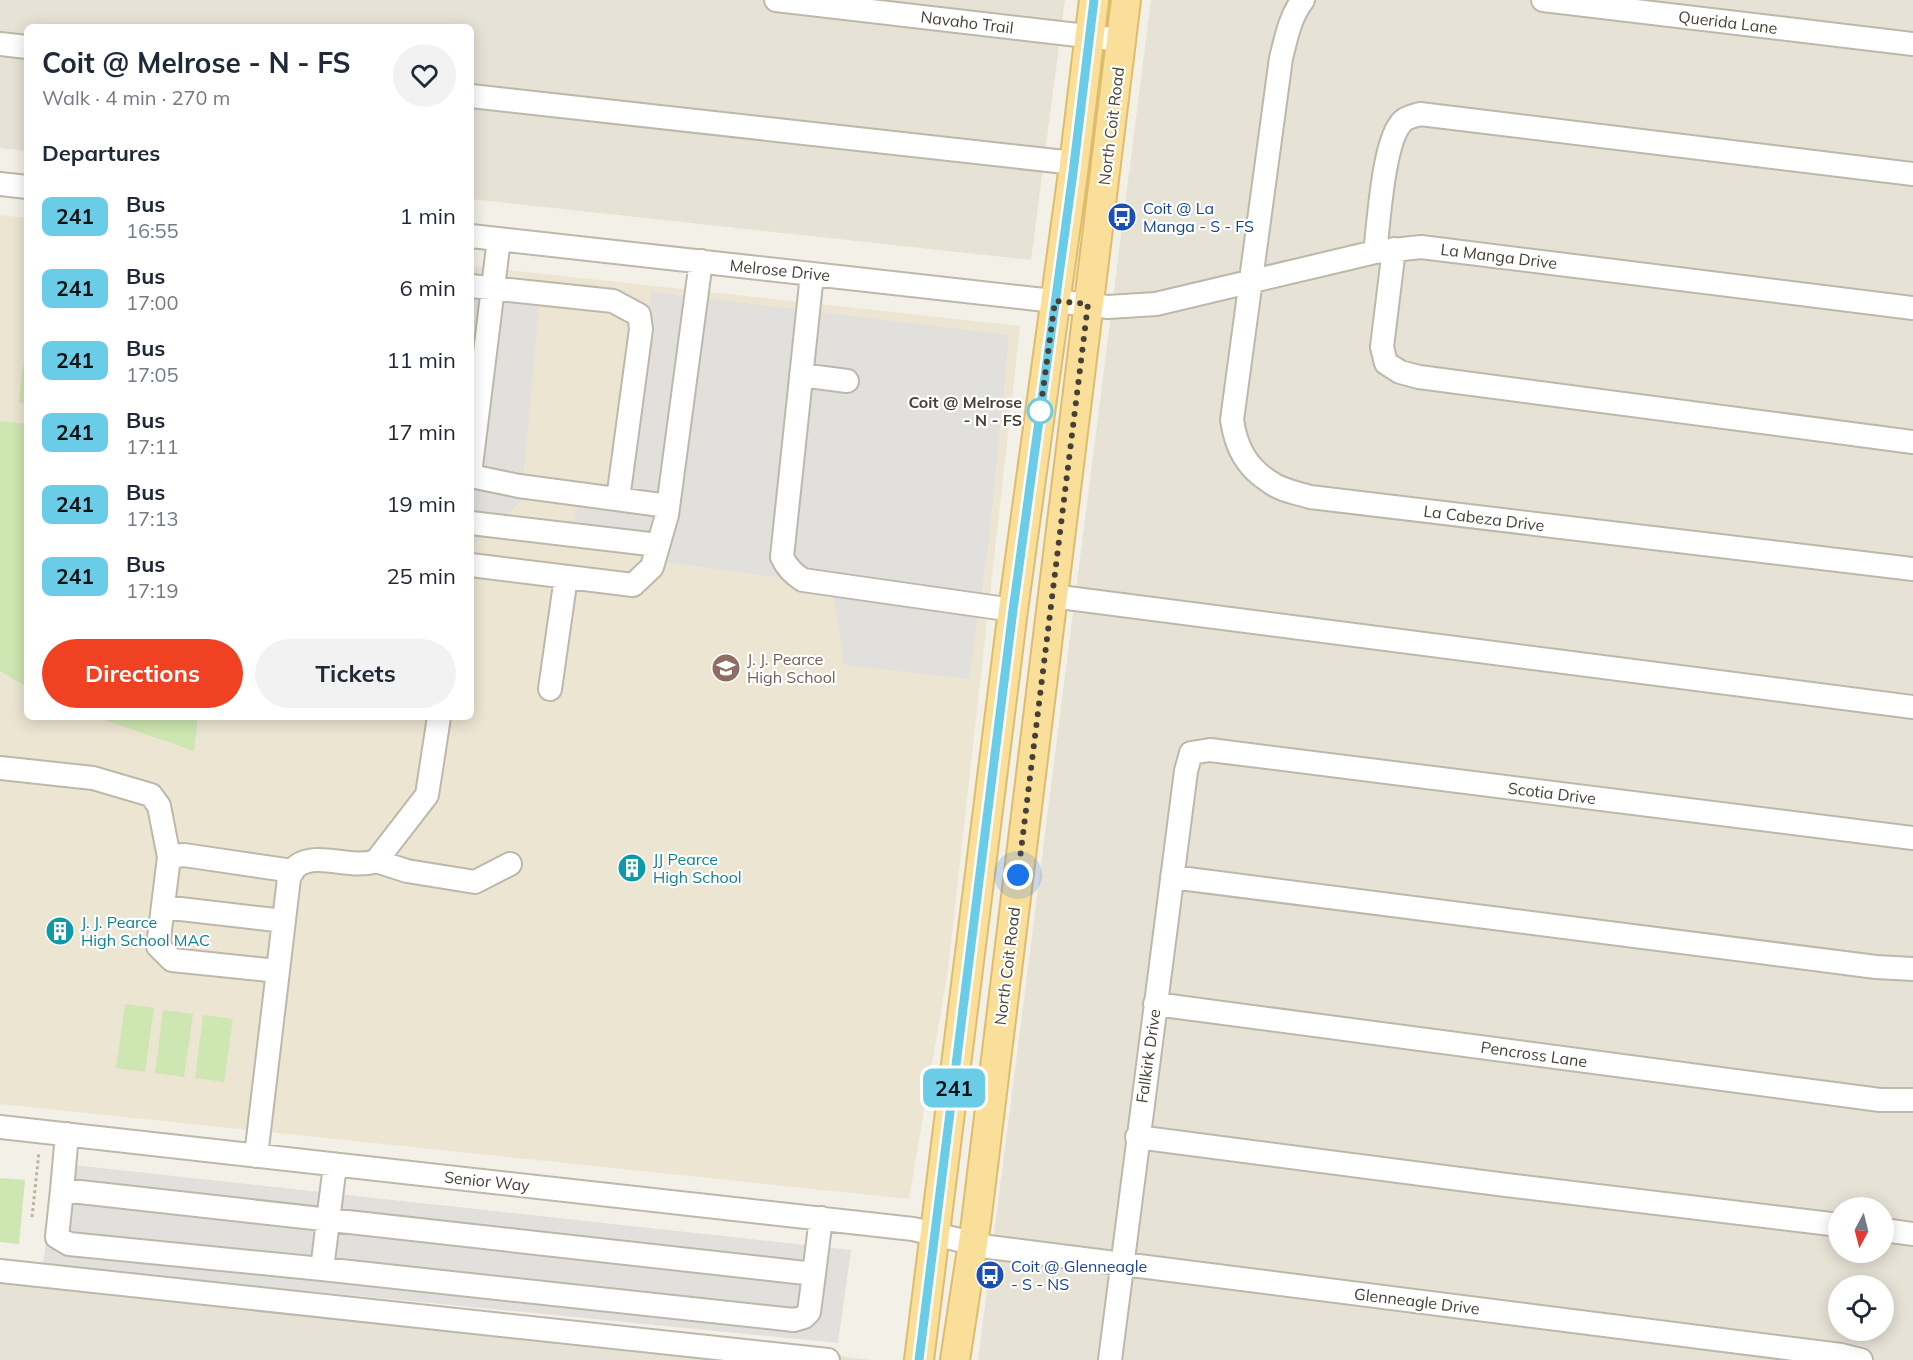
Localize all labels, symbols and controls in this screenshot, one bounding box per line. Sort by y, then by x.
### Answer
street label: Navaho Trail [919,6,1015,38]
street label: Querida Lane [1677,6,1779,38]
button: heart [393,44,456,107]
text: Coit @ Melrose - N - FS [42,45,351,80]
street label: North Coit Road [1094,66,1128,186]
text: Walk · 4 min · 270 m [42,85,230,110]
text: Departures [42,139,160,167]
text: Bus [126,190,165,218]
place label: Coit @ La Manga - S - FS [1143,198,1254,236]
bus stop icon: Coit @ La Manga - S - FS [1106,201,1138,233]
text: 1 min [400,202,456,230]
text: 241 [56,203,94,229]
text: 16:55 [126,218,179,243]
street label: La Manga Drive [1440,239,1558,273]
street label: Melrose Drive [729,255,831,285]
text: Bus [126,262,165,290]
text: 6 min [400,274,456,302]
text: 241 [56,275,94,301]
text: 17:00 [126,290,179,315]
text: Bus [126,334,165,362]
text: 11 min [386,346,456,374]
text: 241 [56,347,94,373]
text: 17:05 [126,362,179,387]
place label: Coit @ Melrose - N - FS [908,392,1022,430]
marker: Coit @ Melrose - N - FS [1027,398,1053,424]
text: Bus [126,406,165,434]
text: 17 min [386,418,456,446]
text: 241 [56,419,94,445]
text: 17:11 [126,434,179,459]
text: Bus [126,478,165,506]
text: 19 min [386,490,456,518]
text: 241 [56,491,94,517]
street label: La Cabeza Drive [1422,501,1546,535]
text: 17:13 [126,506,179,531]
text: Bus [126,550,165,578]
text: 25 min [386,562,456,590]
text: 241 [56,563,94,589]
text: 17:19 [126,578,179,603]
button: Directions [42,639,243,708]
button: Tickets [255,639,456,708]
place label: J. J. Pearce High School [747,649,836,687]
school or university icon: J. J. Pearce High School [710,652,742,684]
street label: Scotia Drive [1507,778,1597,808]
place label: JJ Pearce High School [653,849,742,887]
building icon: JJ Pearce High School [616,852,648,884]
your location [1003,860,1033,890]
street label: North Coit Road [990,906,1024,1026]
place label: J. J. Pearce High School MAC [81,912,210,950]
building icon: J. J. Pearce High School MAC [44,915,76,947]
street label: Fallkirk Drive [1131,1008,1165,1104]
street label: Pencross Lane [1479,1037,1589,1071]
line badge: 241 [920,1068,988,1108]
text: 241 [935,1075,973,1101]
street label: Senior Way [443,1167,531,1195]
north arrow [1828,1197,1894,1263]
map controls [1828,1197,1894,1341]
place label: Coit @ Glenneagle - S - NS [1011,1256,1147,1294]
bus stop icon: Coit @ Glenneagle - S - NS [974,1259,1006,1291]
button: locate [1828,1275,1894,1341]
street label: Glenneagle Drive [1353,1283,1481,1319]

